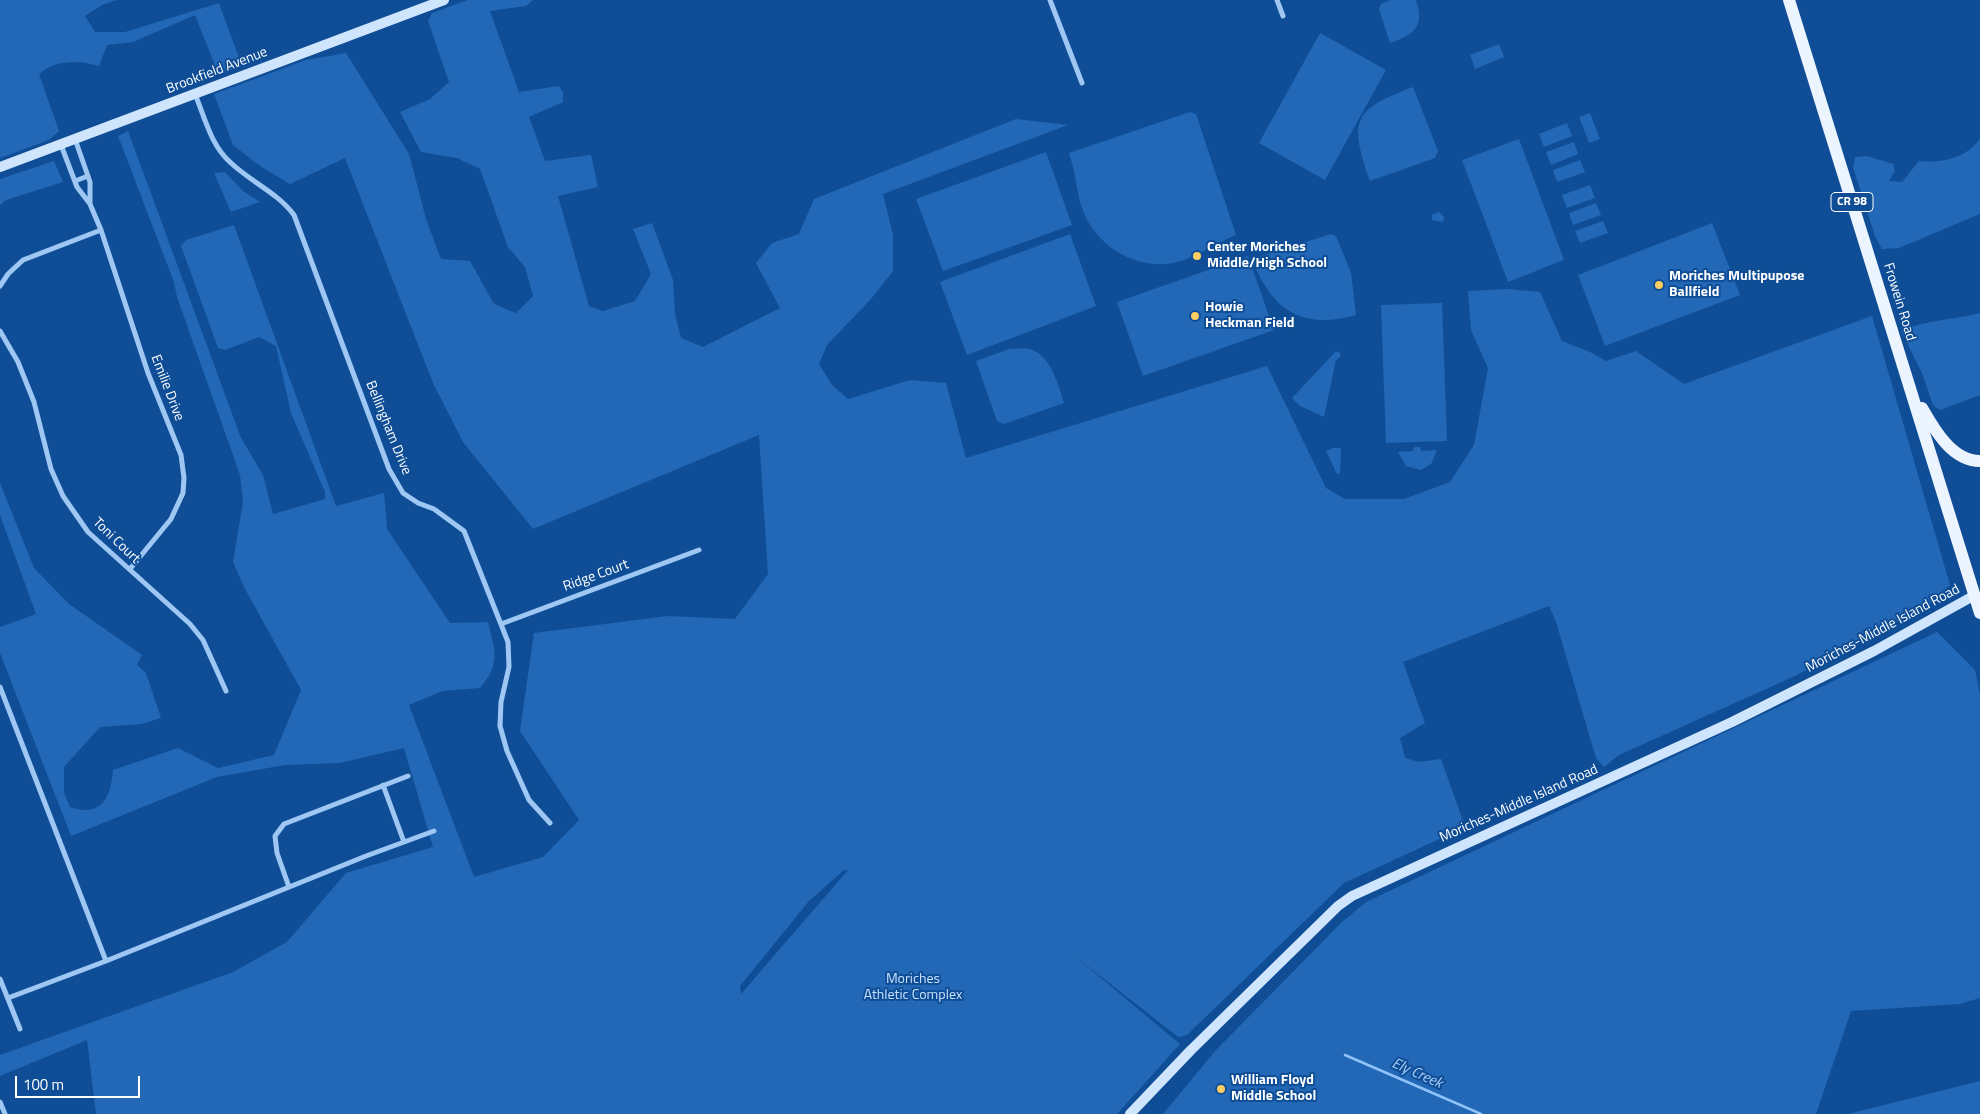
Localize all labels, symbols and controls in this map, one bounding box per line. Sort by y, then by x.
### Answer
street label: Brookfield Avenue [164,44,270,98]
road number: CR 98 [1831,192,1873,212]
place label: Center Moriches Middle/High School [1207,240,1327,272]
marker: Center Moriches Middle/High School [1191,250,1203,262]
street label: Frowein Road [1879,261,1919,343]
place label: Moriches Multipupose Ballfield [1669,269,1804,302]
marker: Moriches Multipupose Ballfield [1653,279,1665,291]
place label: Howie Heckman Field [1205,300,1294,332]
marker: Howie Heckman Field [1189,310,1201,322]
street label: Emilie Drive [147,353,187,423]
street label: Bellingham Drive [362,379,414,477]
street label: Toni Court [89,514,143,568]
street label: Ridge Court [561,556,631,596]
street label: Moriches-Middle Island Road [1803,581,1963,677]
street label: Moriches-Middle Island Road [1437,761,1601,847]
park label: Moriches Athletic Complex [864,972,962,1004]
water label: Ely Creek [1389,1055,1445,1093]
scale bar [18,1066,142,1098]
text: 100 m [23,1073,64,1096]
place label: William Floyd Middle School [1231,1073,1316,1106]
marker: William Floyd Middle School [1215,1083,1227,1095]

